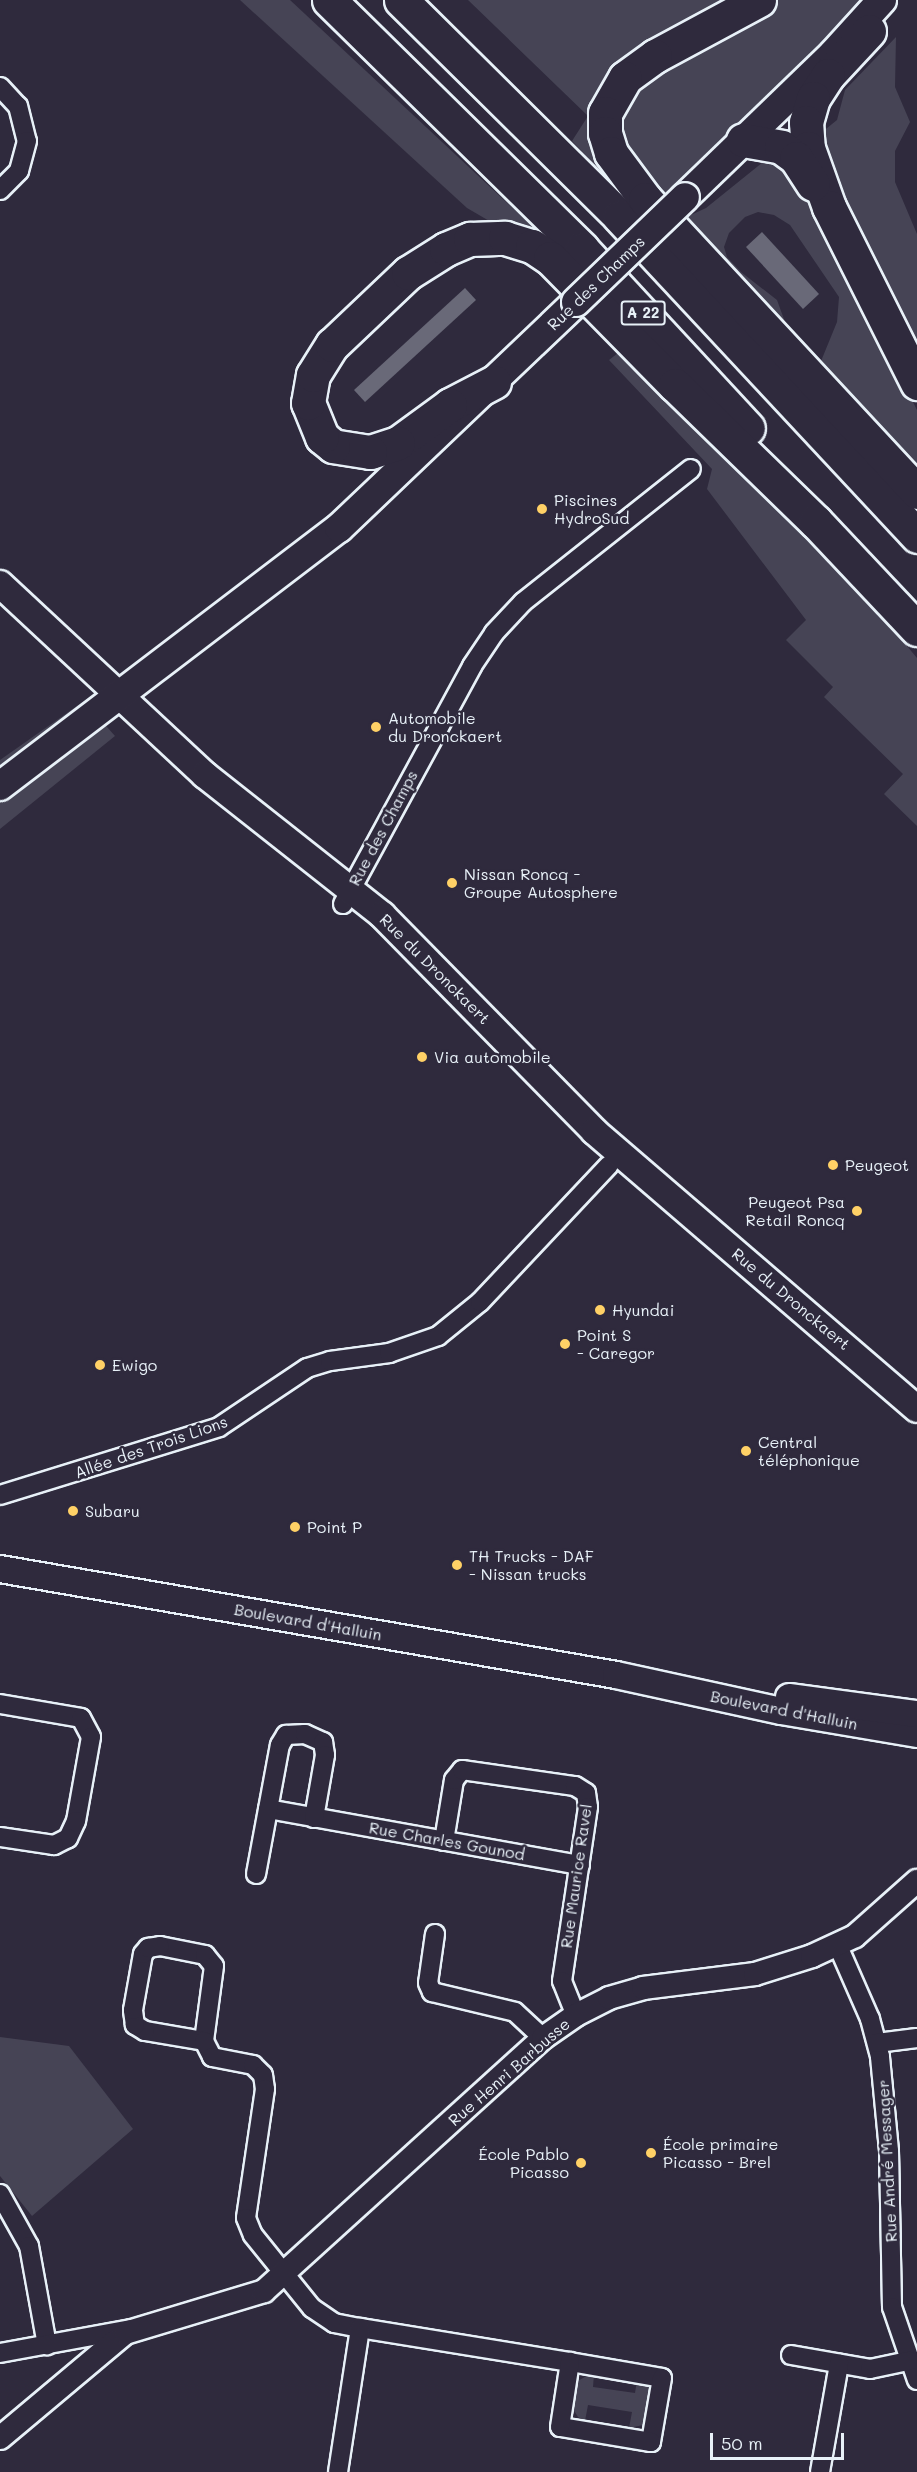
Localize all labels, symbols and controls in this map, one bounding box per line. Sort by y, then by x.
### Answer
street label: Rue des Champs [543,232,649,334]
road number: A 22 [620,301,666,325]
place label: Piscines HydroSud [554,490,629,528]
marker: Piscines HydroSud [535,502,549,516]
place label: Automobile du Dronckaert [388,708,502,746]
marker: Automobile du Dronckaert [369,720,383,734]
street label: Rue des Champs [345,767,421,889]
place label: Nissan Roncq - Groupe Autosphere [464,864,618,902]
marker: Nissan Roncq - Groupe Autosphere [445,876,459,890]
street label: Rue du Dronckaert [376,910,494,1028]
place label: Via automobile [434,1047,551,1067]
marker: Via automobile [415,1050,429,1064]
place label: Peugeot [845,1155,909,1175]
marker: Peugeot [826,1158,840,1172]
place label: Peugeot Psa Retail Roncq [746,1192,845,1230]
marker: Peugeot Psa Retail Roncq [850,1204,864,1218]
street label: Rue du Dronckaert [728,1244,854,1354]
place label: Hyundai [612,1300,674,1320]
marker: Hyundai [593,1303,607,1317]
place label: Point S - Caregor [577,1325,655,1363]
marker: Point S - Caregor [558,1337,572,1351]
place label: Ewigo [112,1355,157,1375]
marker: Ewigo [93,1358,107,1372]
street label: Allée des Trois Lions [72,1412,230,1482]
place label: Central téléphonique [758,1432,860,1470]
marker: Central téléphonique [739,1444,753,1458]
place label: Subaru [85,1501,140,1521]
marker: Subaru [66,1504,80,1518]
place label: Point P [307,1517,362,1537]
marker: Point P [288,1520,302,1534]
place label: TH Trucks - DAF - Nissan trucks [469,1546,594,1584]
marker: TH Trucks - DAF - Nissan trucks [450,1558,464,1572]
street label: Boulevard d'Halluin [233,1600,383,1644]
street label: Boulevard d'Halluin [709,1686,859,1734]
street label: Rue Maurice Ravel [556,1803,596,1949]
street label: Rue Charles Gounod [368,1818,526,1864]
street label: Rue Henri Barbusse [444,2014,574,2130]
street label: Rue André Messager [873,2079,901,2243]
place label: École primaire Picasso - Brel [663,2134,778,2172]
place label: École Pablo Picasso [478,2144,569,2182]
marker: École primaire Picasso - Brel [644,2146,658,2160]
marker: École Pablo Picasso [574,2156,588,2170]
scale bar [713,2421,846,2459]
text: 50 m [721,2431,763,2455]

